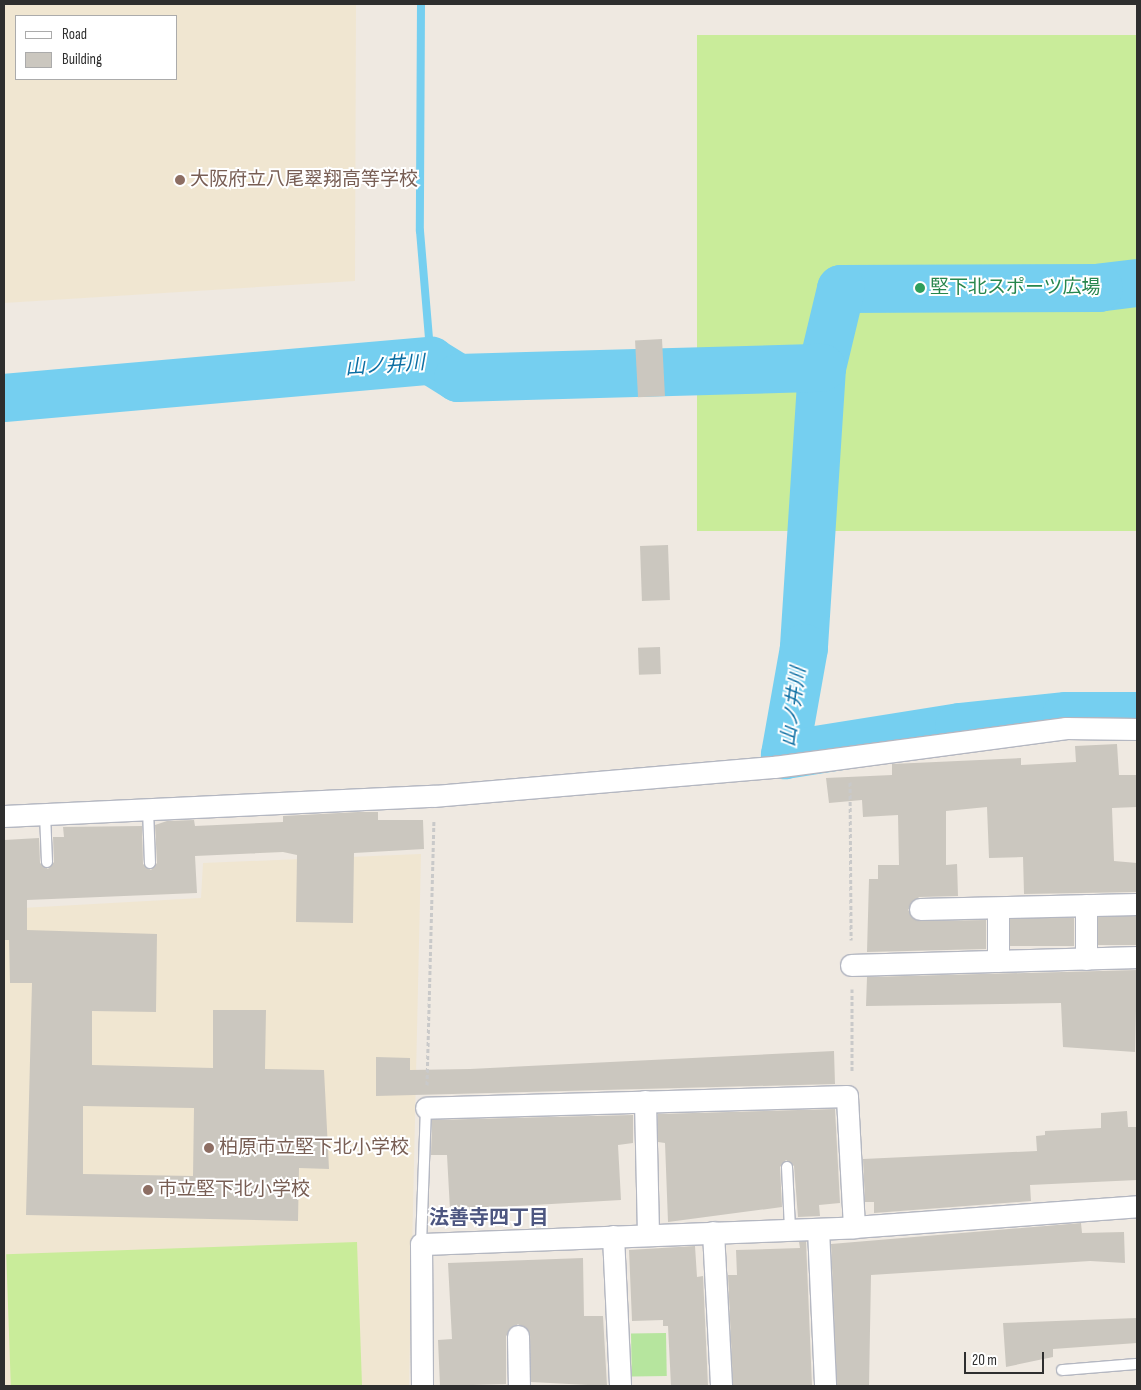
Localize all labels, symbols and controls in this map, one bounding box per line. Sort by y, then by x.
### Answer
legend [15,15,178,80]
text: Road [62,25,87,44]
text: Building [62,50,102,69]
place label: 大阪府立八尾翠翔高等学校 [190,169,418,191]
marker: 大阪府立八尾翠翔高等学校 [174,174,186,186]
place label: 堅下北スポーツ広場 [930,277,1101,299]
marker: 堅下北スポーツ広場 [914,282,926,294]
water label: 山ノ井川 [344,351,426,381]
water label: 山ノ井川 [777,666,811,748]
place label: 柏原市立堅下北小学校 [219,1137,409,1159]
marker: 柏原市立堅下北小学校 [203,1142,215,1154]
place label: 市立堅下北小学校 [158,1179,310,1201]
marker: 市立堅下北小学校 [142,1184,154,1196]
district label: 法善寺四丁目 [429,1206,549,1230]
scale bar [966,1342,1046,1374]
text: 20 m [972,1351,997,1370]

